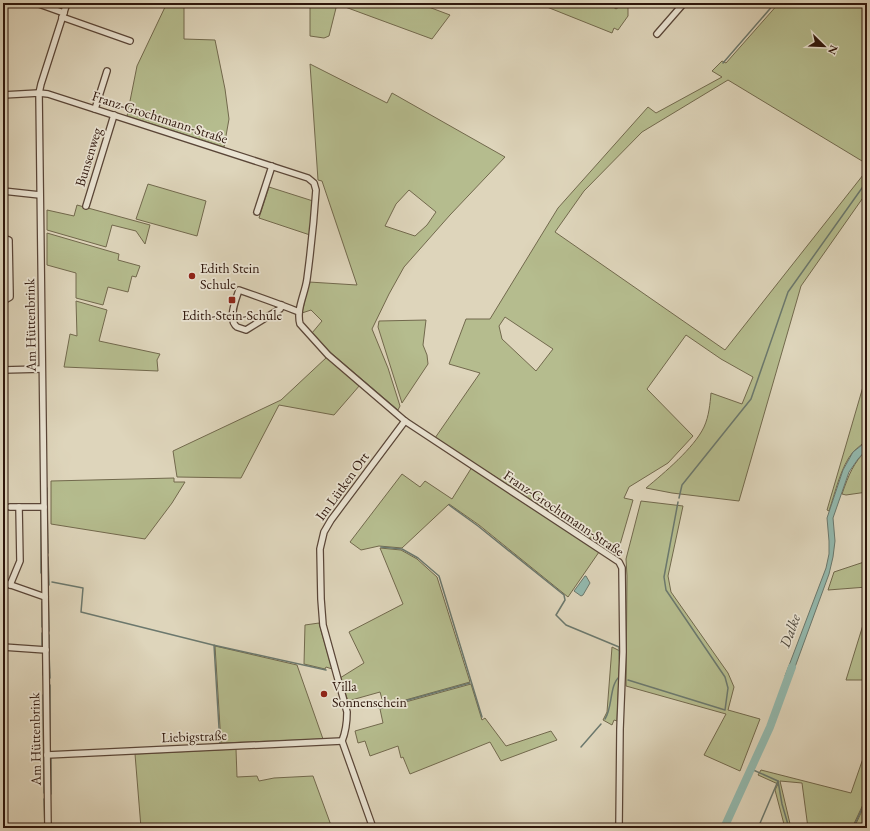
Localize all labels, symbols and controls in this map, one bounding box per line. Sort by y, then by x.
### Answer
north arrow [804,26,844,66]
text: N [825,43,841,57]
street label: Franz-Grochtmann-Straße [90,87,231,148]
street label: Bunsenweg [71,124,106,189]
place label: Edith Stein Schule [200,259,260,293]
marker: Edith Stein Schule [187,271,197,281]
street label: Am Hüttenbrink [20,278,40,373]
marker: Edith-Stein-Schule [227,295,237,305]
place label: Edith-Stein-Schule [182,306,283,324]
street label: Im Lütken Ort [311,448,373,524]
street label: Franz-Grochtmann-Straße [500,466,628,560]
water label: Dalke [774,611,805,651]
place label: Villa Sonnenschein [332,677,407,711]
marker: Villa Sonnenschein [319,689,329,699]
street label: Am Hüttenbrink [25,692,45,787]
street label: Liebigstraße [161,726,228,746]

